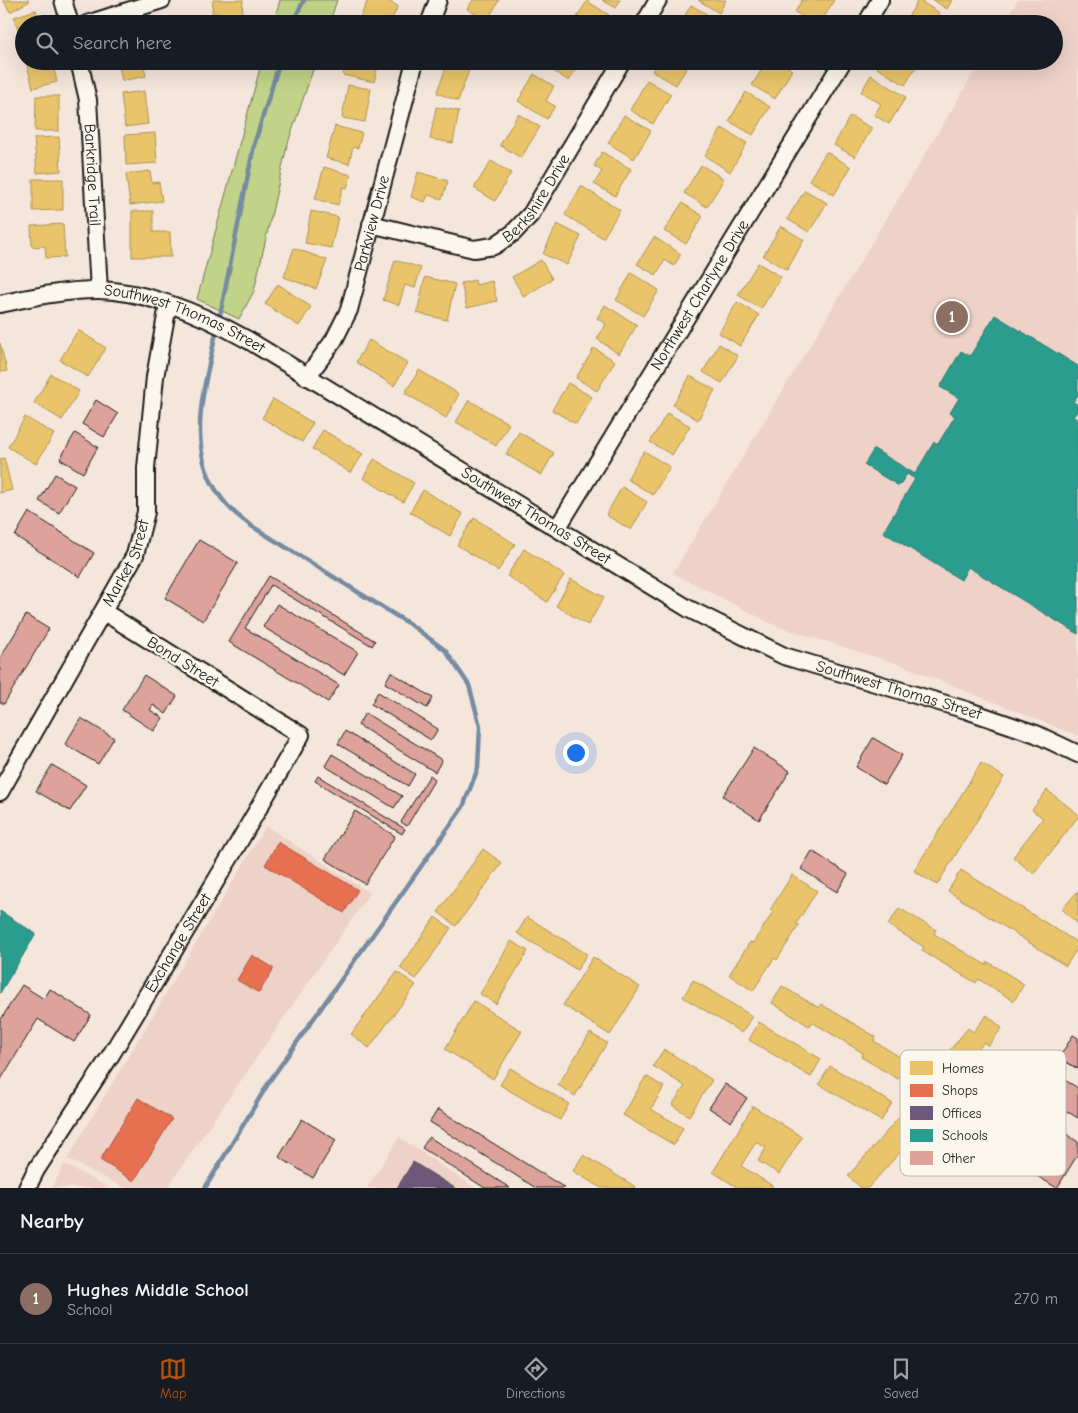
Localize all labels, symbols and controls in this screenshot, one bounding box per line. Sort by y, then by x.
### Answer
search box [15,15,1063,70]
icon: search [33,29,61,57]
text: Search here [73,32,172,54]
street label: Barkridge Trail [80,123,104,227]
street label: Berkshire Drive [499,151,574,246]
street label: Parkview Drive [351,173,393,273]
street label: Northwest Charlyne Drive [647,217,753,373]
street label: Southwest Thomas Street [103,281,268,357]
pin: 1 [936,298,968,336]
street label: Southwest Thomas Street [458,463,614,568]
street label: Market Street [99,517,153,609]
street label: Bond Street [144,633,223,691]
street label: Southwest Thomas Street [814,657,984,724]
your location [563,740,589,766]
street label: Exchange Street [142,890,215,996]
legend [900,1050,1066,1176]
text: Homes [942,1060,984,1077]
text: Shops [942,1082,978,1099]
text: Offices [942,1105,982,1122]
text: Schools [942,1127,988,1144]
text: Other [942,1150,976,1167]
text: Nearby [20,1209,84,1233]
text: Hughes Middle School [67,1279,249,1301]
text: 1 [33,1290,39,1308]
text: 270 m [1014,1290,1058,1308]
text: School [67,1301,113,1319]
tab: Map [159,1355,187,1402]
tab: Directions [506,1355,565,1402]
tab: Saved [884,1355,919,1402]

